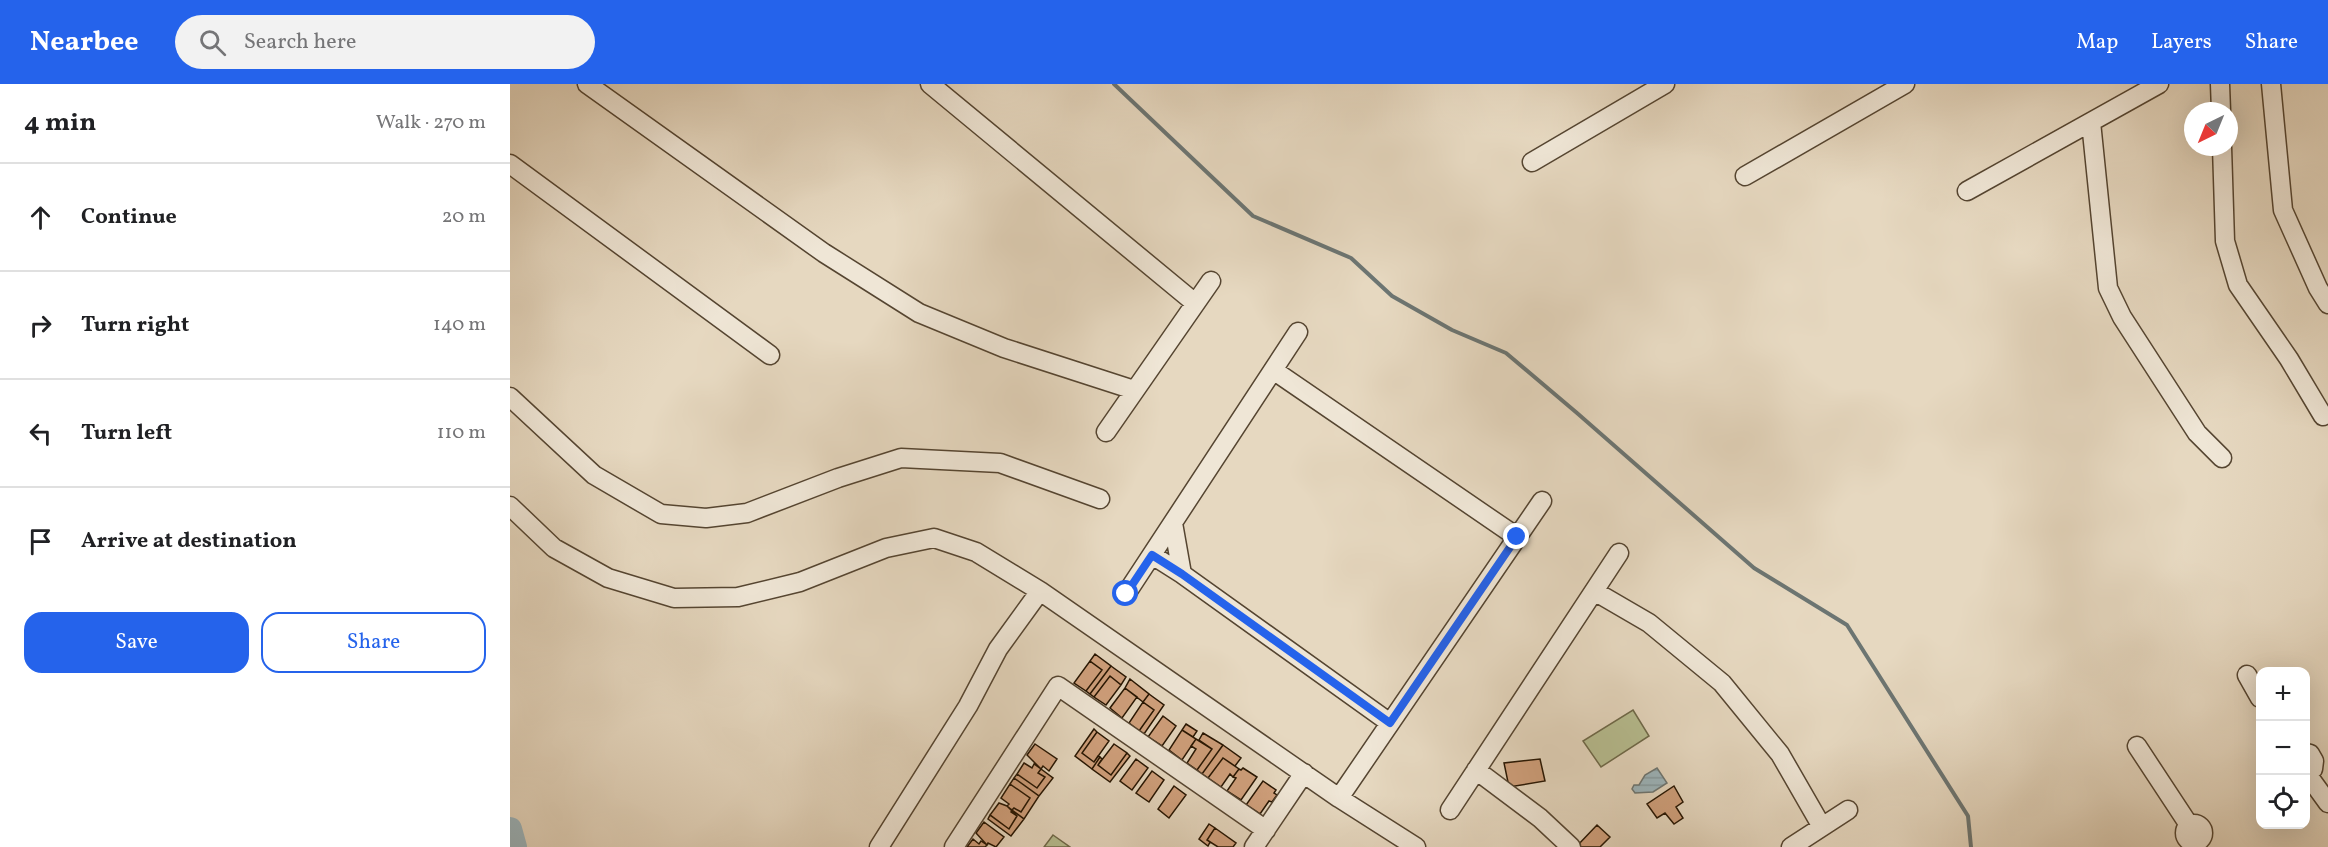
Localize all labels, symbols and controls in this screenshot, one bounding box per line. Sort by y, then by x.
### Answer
search box [175,15,595,69]
text: Nearbee [30,23,139,62]
icon: search [196,26,229,59]
text: Search here [244,27,356,58]
text: Map [2076,28,2118,57]
text: Layers [2151,28,2212,57]
text: Share [2245,28,2298,57]
north arrow [2184,102,2238,156]
text: 4 min [24,105,96,141]
text: Walk · 270 m [376,109,486,137]
icon: ahead [24,201,57,234]
text: Continue [81,202,177,233]
text: 20 m [442,203,486,231]
icon: right [24,309,57,342]
text: Turn right [81,310,189,341]
text: 140 m [433,311,486,339]
icon: left [24,417,57,450]
text: Turn left [81,418,172,449]
text: 110 m [437,419,486,447]
route end [1503,523,1529,549]
icon: arrive [24,525,57,558]
text: Arrive at destination [81,526,297,557]
route start [1112,580,1138,606]
button: Save [24,612,249,673]
button: Share [261,612,486,673]
map controls [2256,667,2310,829]
button: + [2256,667,2310,721]
button: − [2256,721,2310,775]
button: locate [2256,775,2310,829]

